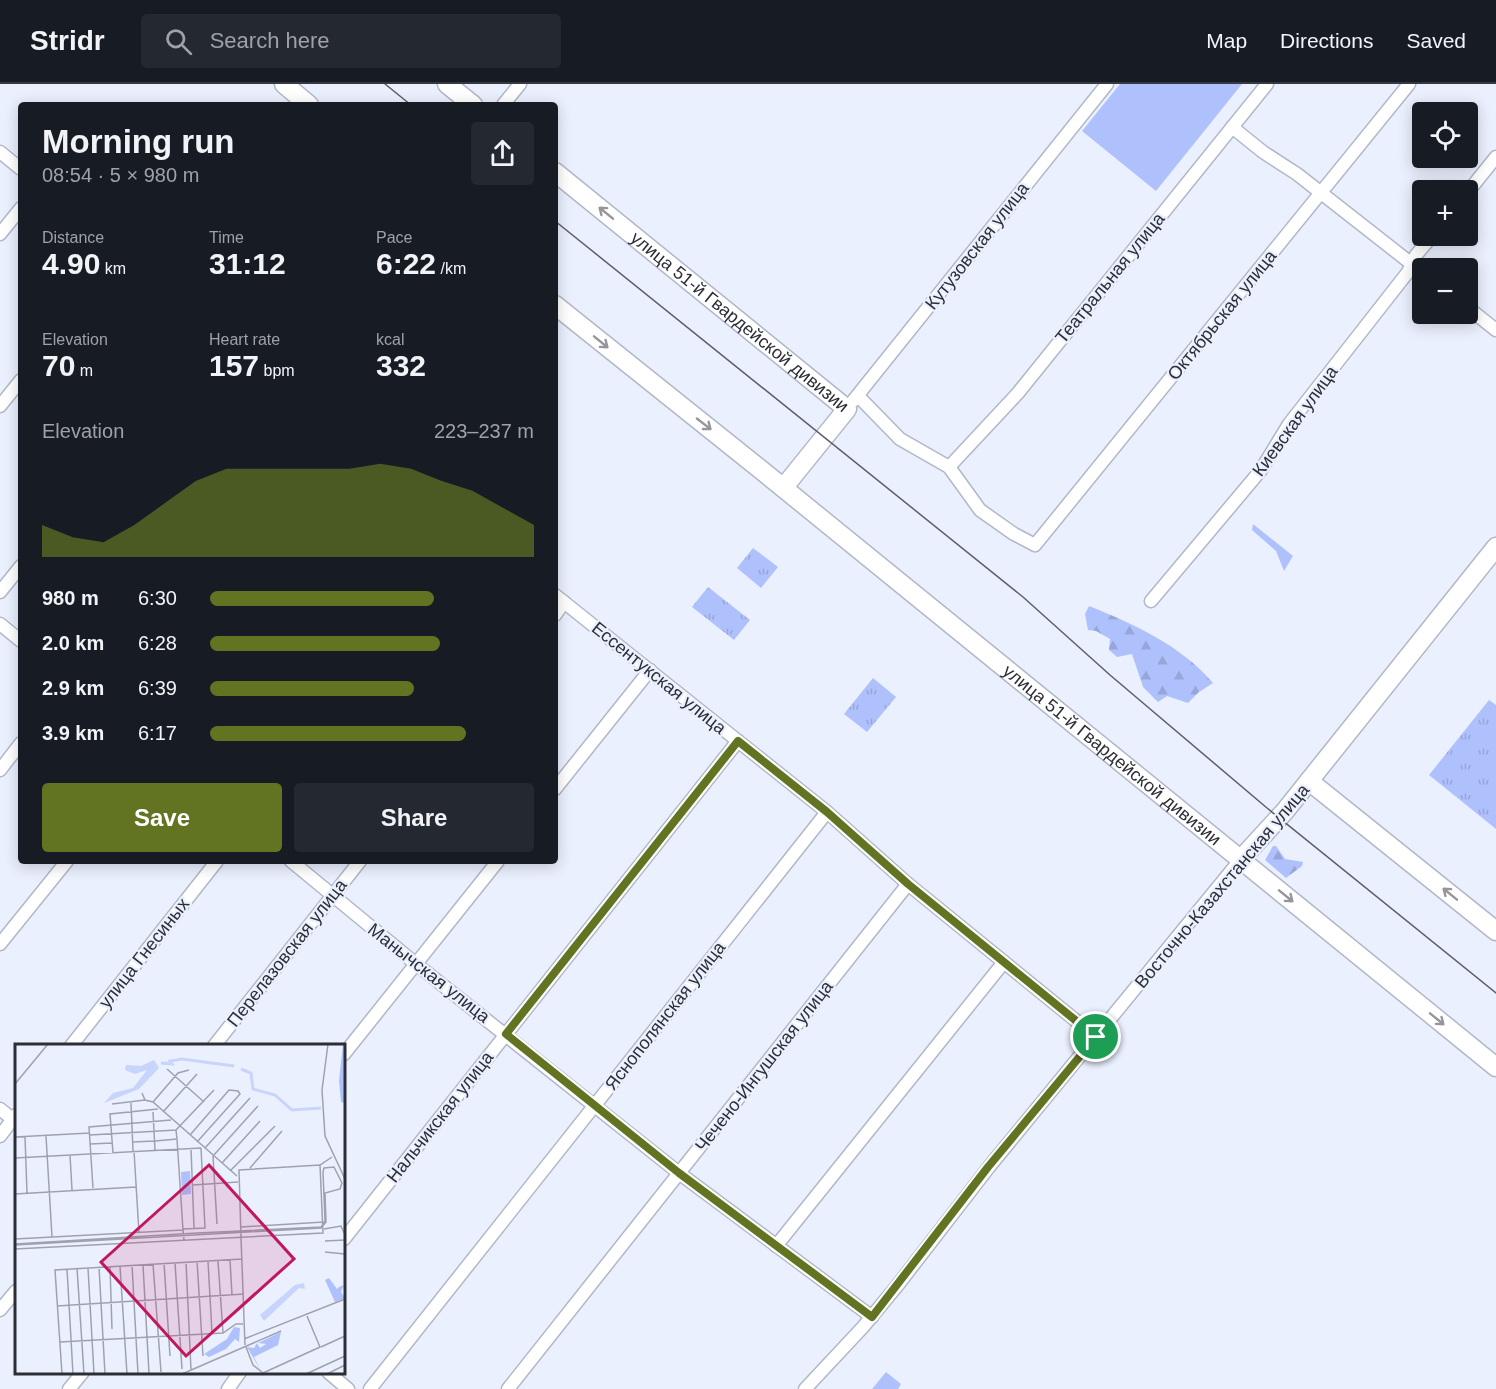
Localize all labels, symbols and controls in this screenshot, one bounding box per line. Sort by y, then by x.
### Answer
search box [141,14,561,68]
text: Stridr [30,25,105,56]
icon: search [162,25,195,58]
text: Search here [210,28,330,53]
text: Map [1206,29,1247,52]
text: Directions [1280,29,1373,52]
text: Saved [1406,29,1466,52]
map controls [1412,102,1478,324]
button: locate [1412,102,1478,168]
button: share [471,122,534,185]
text: Morning run [42,123,234,160]
text: 08:54 · 5 × 980 m [42,164,199,186]
street label: Кутузовская улица [921,178,1033,314]
button: + [1412,180,1478,246]
one-way arrow [599,206,614,220]
street label: Театральная улица [1051,208,1169,347]
street label: улица 51-й Гвардейской дивизии [627,228,853,416]
text: Distance [42,229,104,246]
text: Time [209,229,244,246]
text: Pace [376,229,412,246]
street label: Октябрьская улица [1163,245,1281,384]
text: 4.90 [42,247,100,280]
text: 31:12 [209,247,286,280]
text: 6:22 [376,247,436,280]
button: − [1412,258,1478,324]
text: km [100,260,126,277]
text: /km [436,260,466,277]
text: Elevation [42,331,108,348]
text: Heart rate [209,331,280,348]
text: kcal [376,331,404,348]
one-way arrow [592,335,608,348]
text: 70 [42,349,75,382]
text: 157 [209,349,259,382]
text: 332 [376,349,426,382]
street label: Киевская улица [1248,361,1342,480]
text: m [75,362,93,379]
text: bpm [259,362,295,379]
one-way arrow [696,417,712,430]
text: Elevation [42,420,124,442]
text: 223–237 m [434,420,534,442]
text: 980 m [42,587,99,609]
text: 6:30 [138,587,177,609]
street label: Ессентукская улица [588,618,731,739]
text: 2.0 km [42,632,104,654]
text: 6:28 [138,632,177,654]
street label: улица 51-й Гвардейской дивизии [999,661,1225,849]
text: 2.9 km [42,677,104,699]
text: 6:39 [138,677,177,699]
text: 3.9 km [42,722,104,744]
text: 6:17 [138,722,177,744]
street label: Восточно-Казахстанская улица [1131,779,1314,992]
button: Save [42,783,282,852]
button: Share [294,783,534,852]
street label: Перелазовская улица [223,875,351,1031]
one-way arrow [1442,888,1458,901]
one-way arrow [1278,890,1294,903]
street label: улица Гнесиных [95,894,193,1012]
street label: Манычская улица [364,919,495,1027]
street label: Яснополянская улица [601,937,730,1094]
street label: Чечено-Ингушская улица [691,976,837,1155]
pin [1070,1011,1121,1062]
one-way arrow [1429,1013,1445,1026]
icon: arrive [1079,1020,1112,1053]
inset map [15,1044,345,1374]
street label: Нальчикская улица [383,1047,498,1186]

